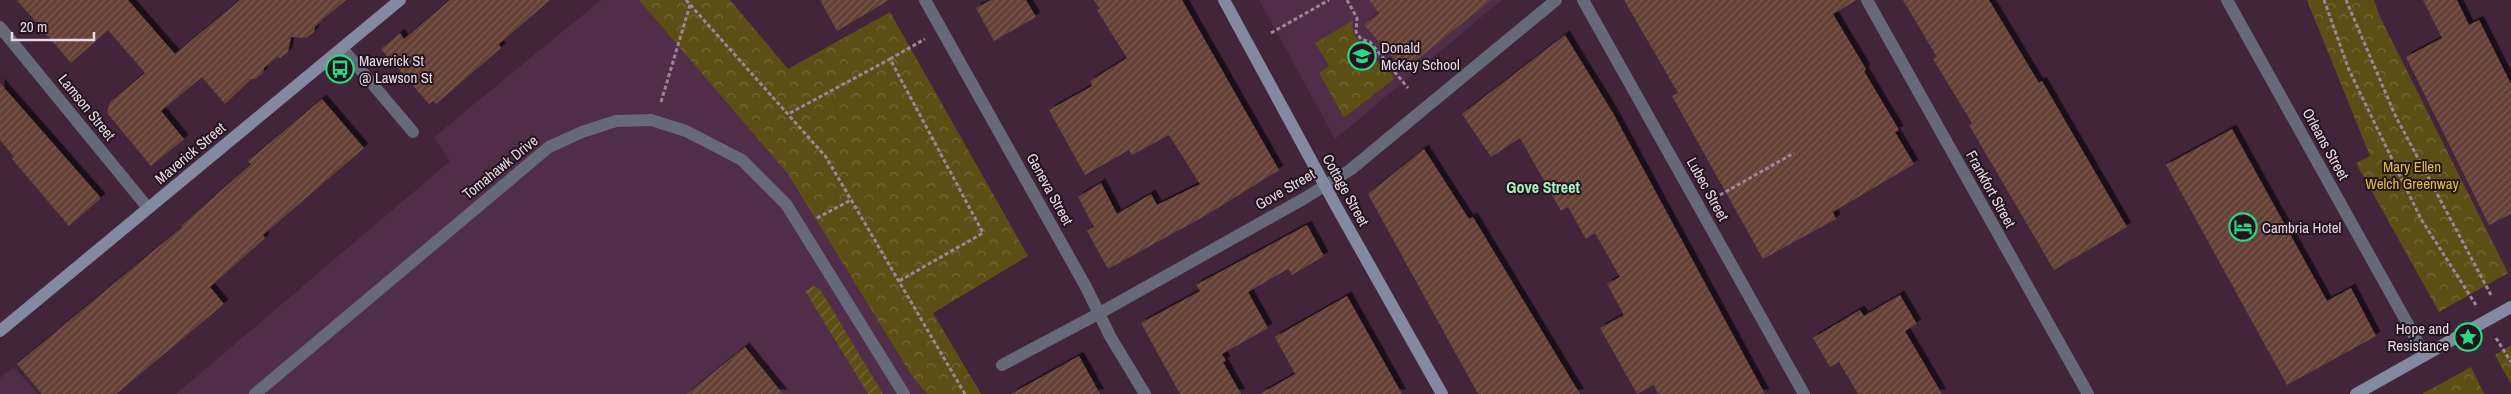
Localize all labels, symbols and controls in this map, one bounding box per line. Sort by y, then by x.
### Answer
scale bar [12,10,95,42]
text: 20 m [20,16,47,37]
place label: Donald McKay School [1381,37,1460,75]
school or university icon: Donald McKay School [1347,41,1377,71]
place label: Maverick St @ Lawson St [359,50,433,88]
bus stop icon: Maverick St @ Lawson St [325,54,355,84]
street label: Lamson Street [54,69,121,145]
street label: Orleans Street [2298,104,2355,184]
street label: Maverick Street [150,117,230,189]
street label: Tomahawk Drive [458,130,542,204]
street label: Frankfort Street [1961,147,2021,232]
street label: Geneva Street [1022,149,1079,229]
street label: Cottage Street [1318,150,1375,230]
street label: Lubec Street [1682,153,1734,225]
park label: Mary Ellen Welch Greenway [2365,156,2460,194]
street label: Gove Street [1251,163,1319,215]
district label: Gove Street [1506,176,1580,198]
hotel icon: Cambria Hotel [2228,212,2258,242]
place label: Cambria Hotel [2262,217,2341,238]
place label: Hope and Resistance [2387,318,2449,356]
place icon: Hope and Resistance [2453,322,2483,352]

